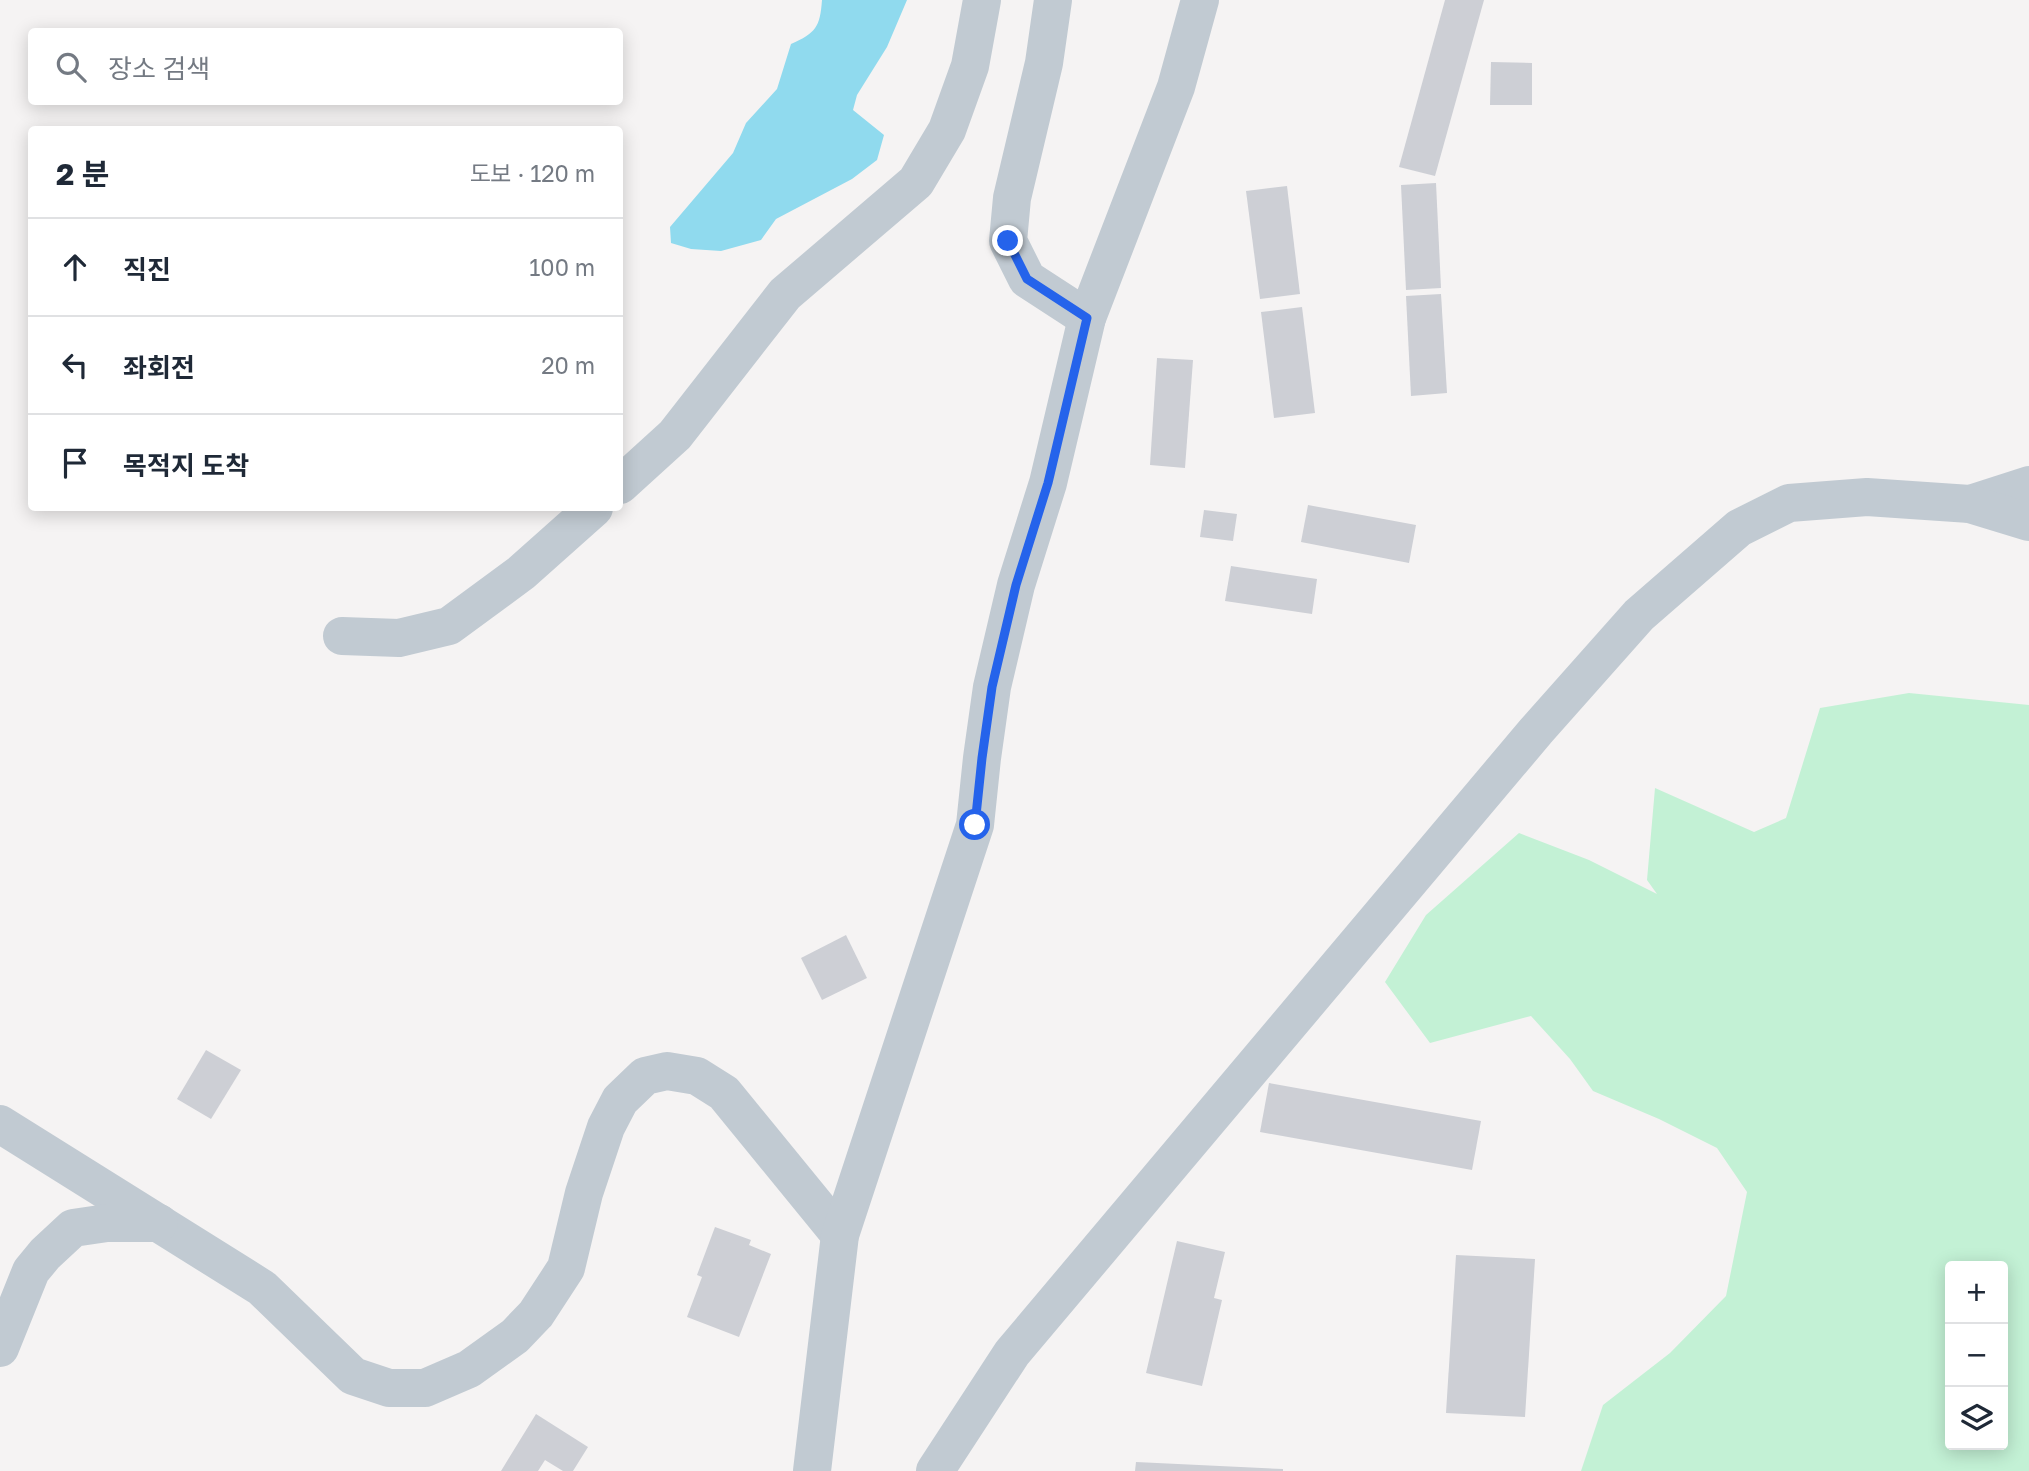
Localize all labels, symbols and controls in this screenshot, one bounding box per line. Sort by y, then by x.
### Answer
search box [28,28,623,105]
icon: search [52,48,90,86]
text: 장소 검색 [108,53,210,84]
text: 2 분 [56,156,109,192]
text: 도보 · 120 m [469,159,595,187]
route end [992,225,1023,256]
icon: ahead [56,248,94,286]
text: 100 m [529,253,595,281]
text: 직진 [123,254,171,285]
icon: left [56,346,94,384]
text: 20 m [541,351,595,379]
text: 좌회전 [123,352,195,383]
icon: arrive [56,444,94,482]
text: 목적지 도착 [123,450,249,481]
route start [959,809,990,840]
map controls [1945,1261,2008,1450]
button: + [1945,1261,2008,1324]
button: − [1945,1324,2008,1387]
button: layers [1945,1387,2008,1450]

